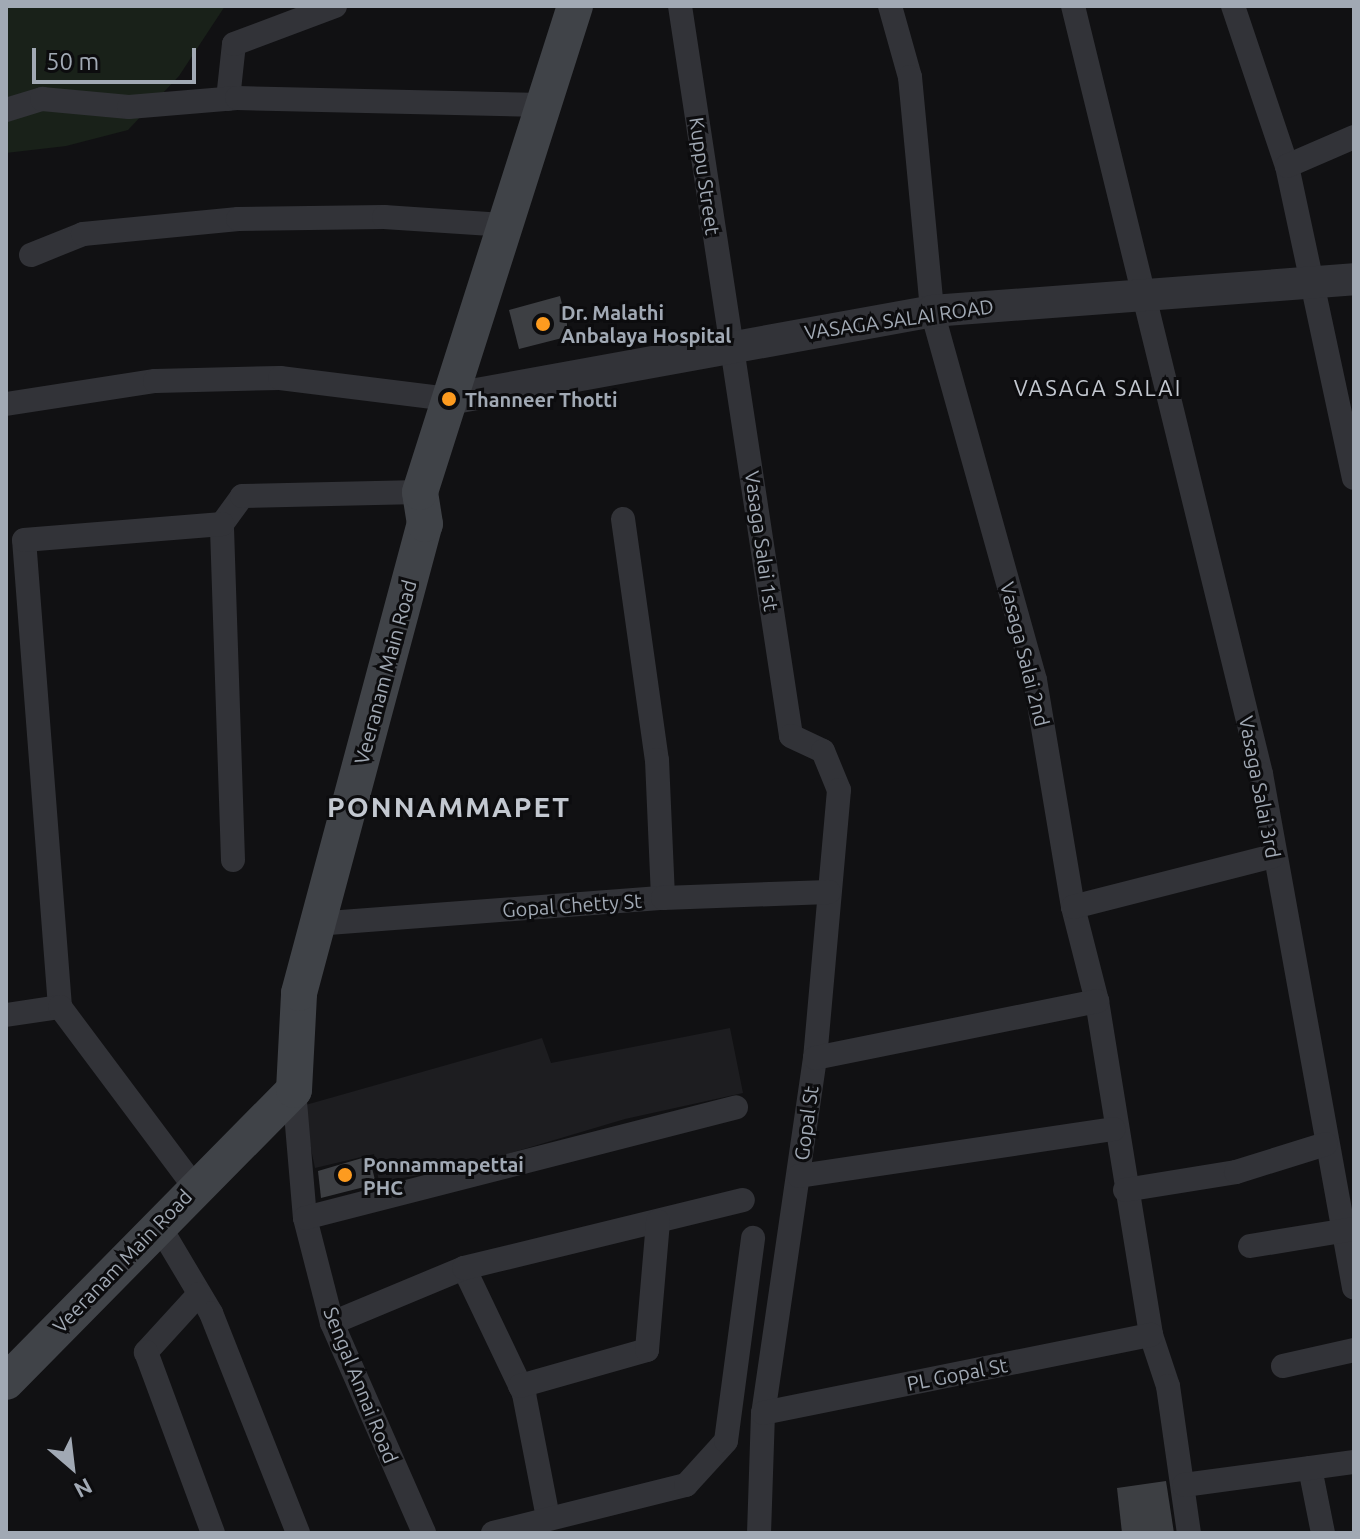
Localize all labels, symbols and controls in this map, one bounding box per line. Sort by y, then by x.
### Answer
scale bar [36,32,200,82]
text: 50 m [46,48,99,75]
street label: Kuppu Street [685,116,725,236]
street label: VASAGA SALAI ROAD [803,294,995,344]
place label: Dr. Malathi Anbalaya Hospital [561,300,731,347]
marker: Dr. Malathi Anbalaya Hospital [532,313,554,335]
district label: VASAGA SALAI [1014,375,1182,401]
place label: Thanneer Thotti [465,387,617,411]
marker: Thanneer Thotti [440,390,458,408]
street label: Vasaga Salai 1st [740,469,784,613]
street label: Veeranam Main Road [349,577,421,767]
street label: Vasaga Salai 2nd [995,579,1055,729]
street label: Vasaga Salai 3rd [1234,714,1286,860]
district label: PONNAMMAPET [327,790,571,824]
street label: Gopal Chetty St [501,888,643,922]
street label: Gopal St [789,1084,823,1162]
place label: Ponnammapettai PHC [363,1152,524,1199]
marker: Ponnammapettai PHC [334,1164,356,1186]
street label: Veeranam Main Road [47,1184,197,1338]
street label: Sengal Annai Road [319,1303,403,1467]
street label: PL Gopal St [905,1353,1009,1395]
north arrow [32,1427,112,1507]
text: N [70,1474,97,1504]

